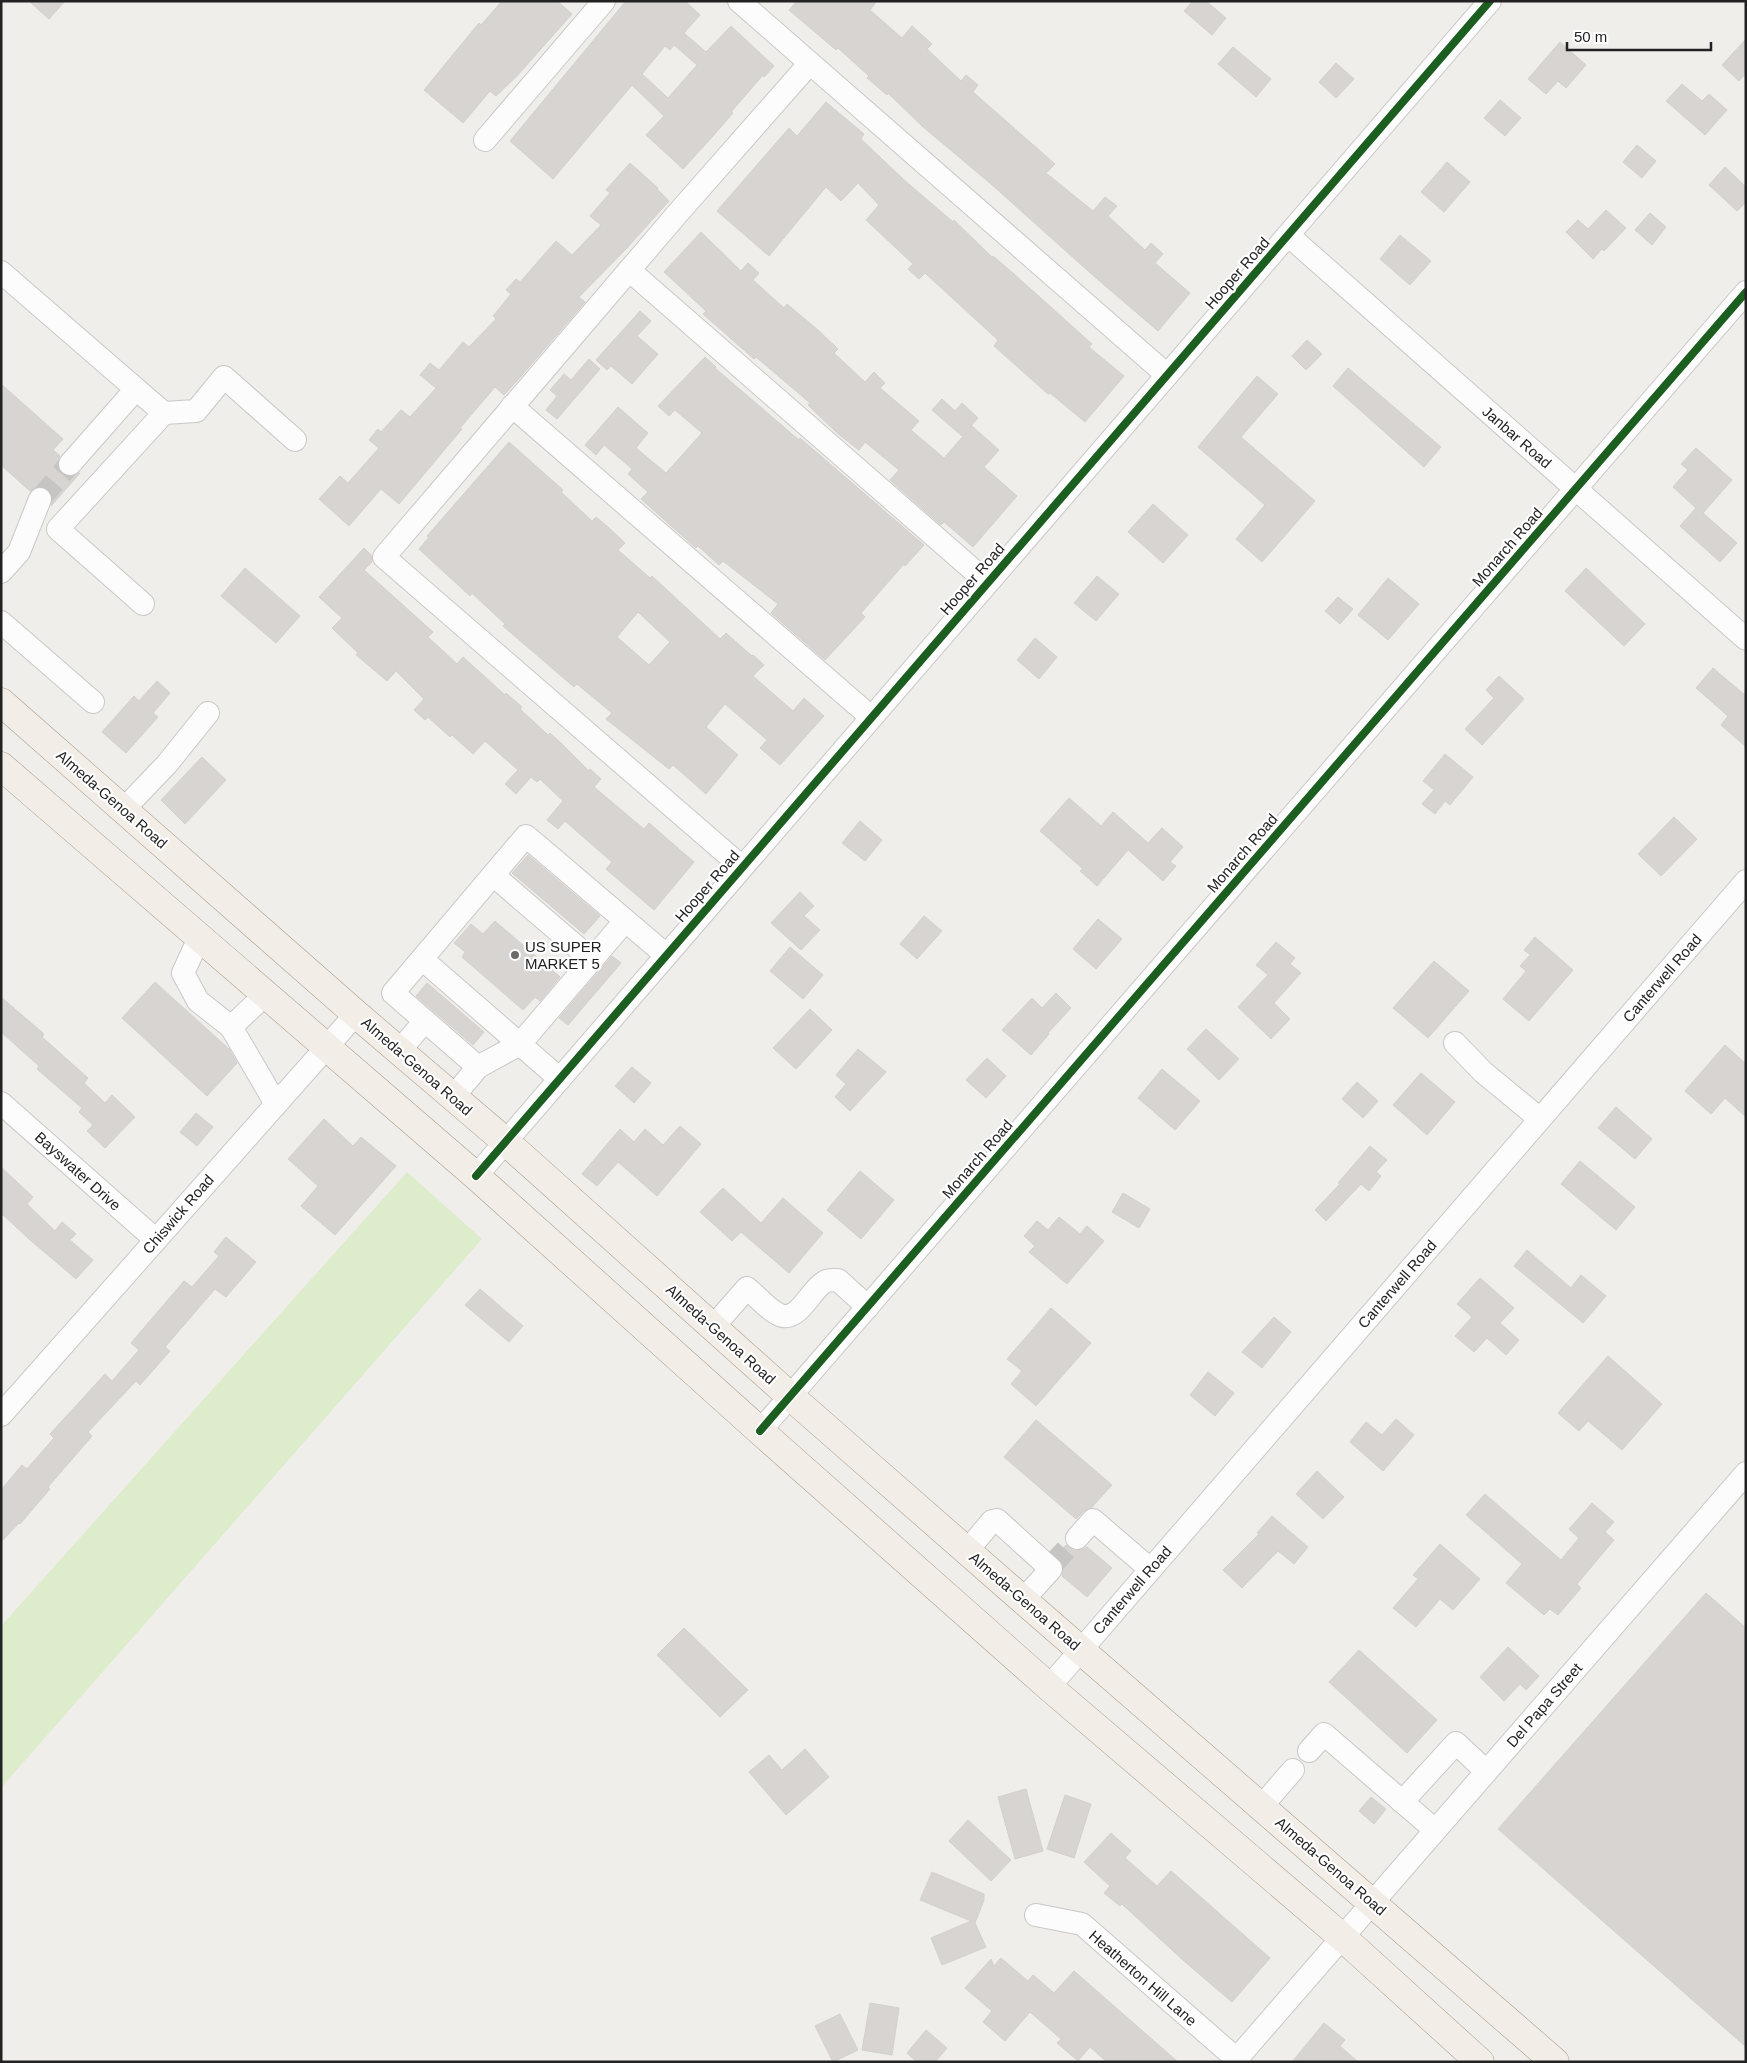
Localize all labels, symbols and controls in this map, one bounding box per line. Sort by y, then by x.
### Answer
scale bar [1567,20,1711,52]
text: 50 m [1574,28,1607,45]
street label: Hooper Road [1201,234,1273,312]
street label: Janbar Road [1479,402,1555,472]
street label: Monarch Road [1468,504,1546,590]
street label: Hooper Road [936,540,1008,618]
street label: Almeda-Genoa Road [53,746,171,852]
street label: Monarch Road [1203,810,1281,896]
street label: Hooper Road [671,847,743,925]
street label: Canterwell Road [1619,931,1705,1025]
place label: US SUPER MARKET 5 [525,938,602,972]
marker: US SUPER MARKET 5 [509,949,521,961]
street label: Almeda-Genoa Road [358,1013,476,1119]
street label: Monarch Road [938,1116,1016,1202]
street label: Bayswater Drive [32,1128,124,1214]
street label: Chiswick Road [139,1171,217,1257]
street label: Canterwell Road [1354,1237,1440,1331]
street label: Almeda-Genoa Road [663,1281,779,1387]
street label: Canterwell Road [1089,1543,1175,1637]
street label: Almeda-Genoa Road [966,1548,1084,1654]
street label: Del Papa Street [1503,1659,1586,1751]
street label: Almeda-Genoa Road [1272,1813,1390,1919]
street label: Heatherton Hill Lane [1086,1927,1200,2029]

